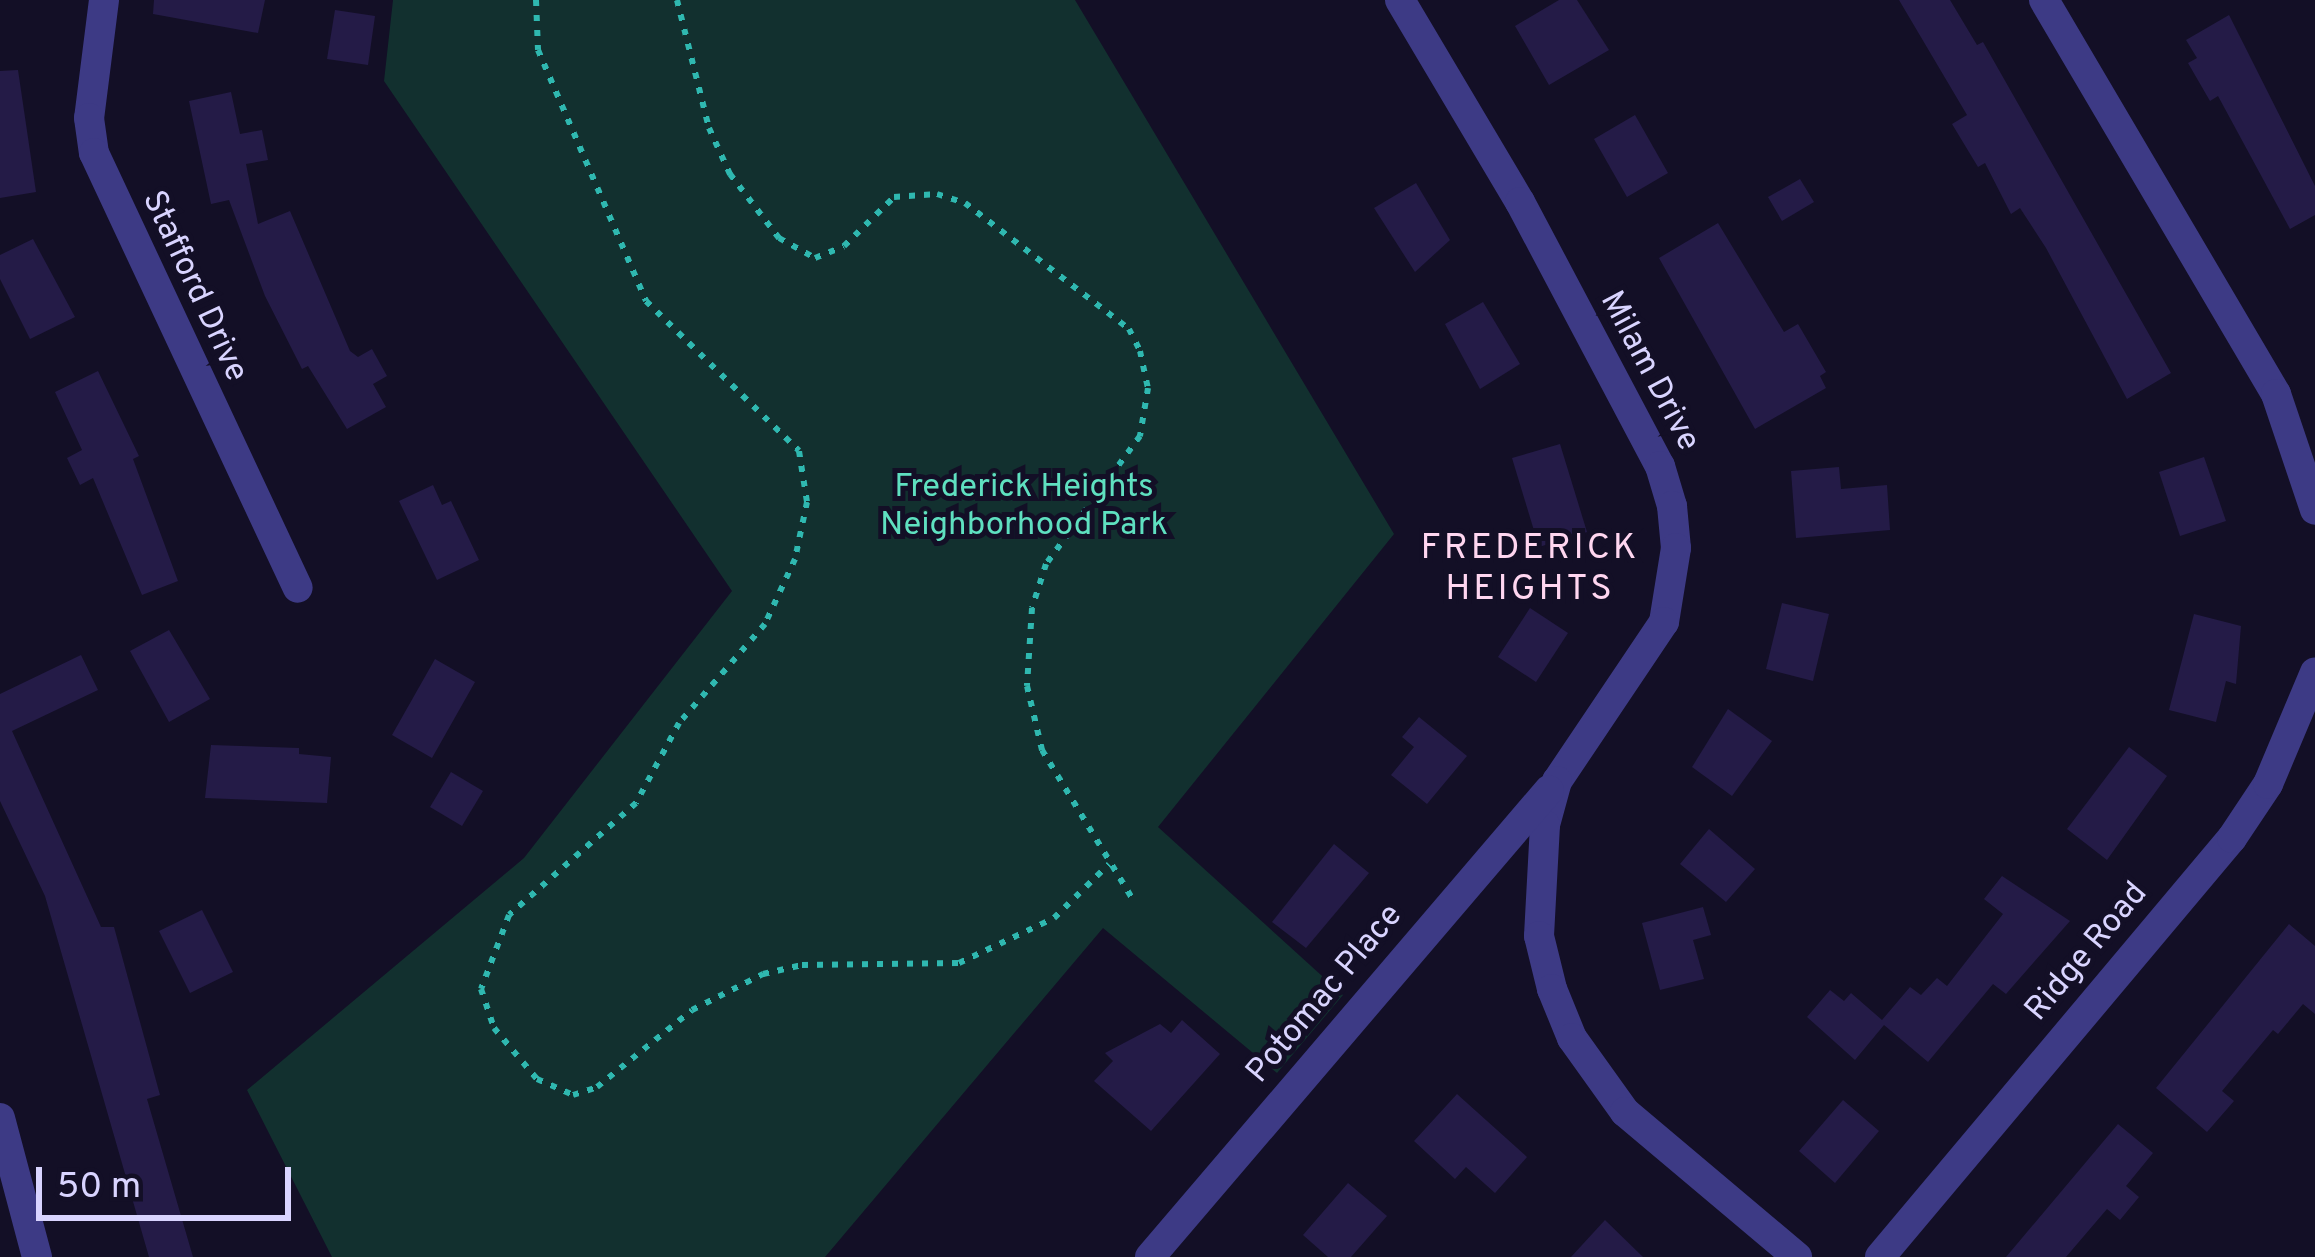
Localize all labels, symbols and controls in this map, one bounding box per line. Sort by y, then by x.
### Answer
street label: Stafford Drive [132,185,254,389]
street label: Milam Drive [1589,285,1707,459]
park label: Frederick Heights Neighborhood Park [880,469,1168,547]
district label: FREDERICK HEIGHTS [1420,527,1640,612]
street label: Ridge Road [2018,875,2158,1031]
street label: Potomac Place [1240,897,1412,1093]
scale bar [42,1143,297,1217]
text: 50 m [57,1165,141,1211]

